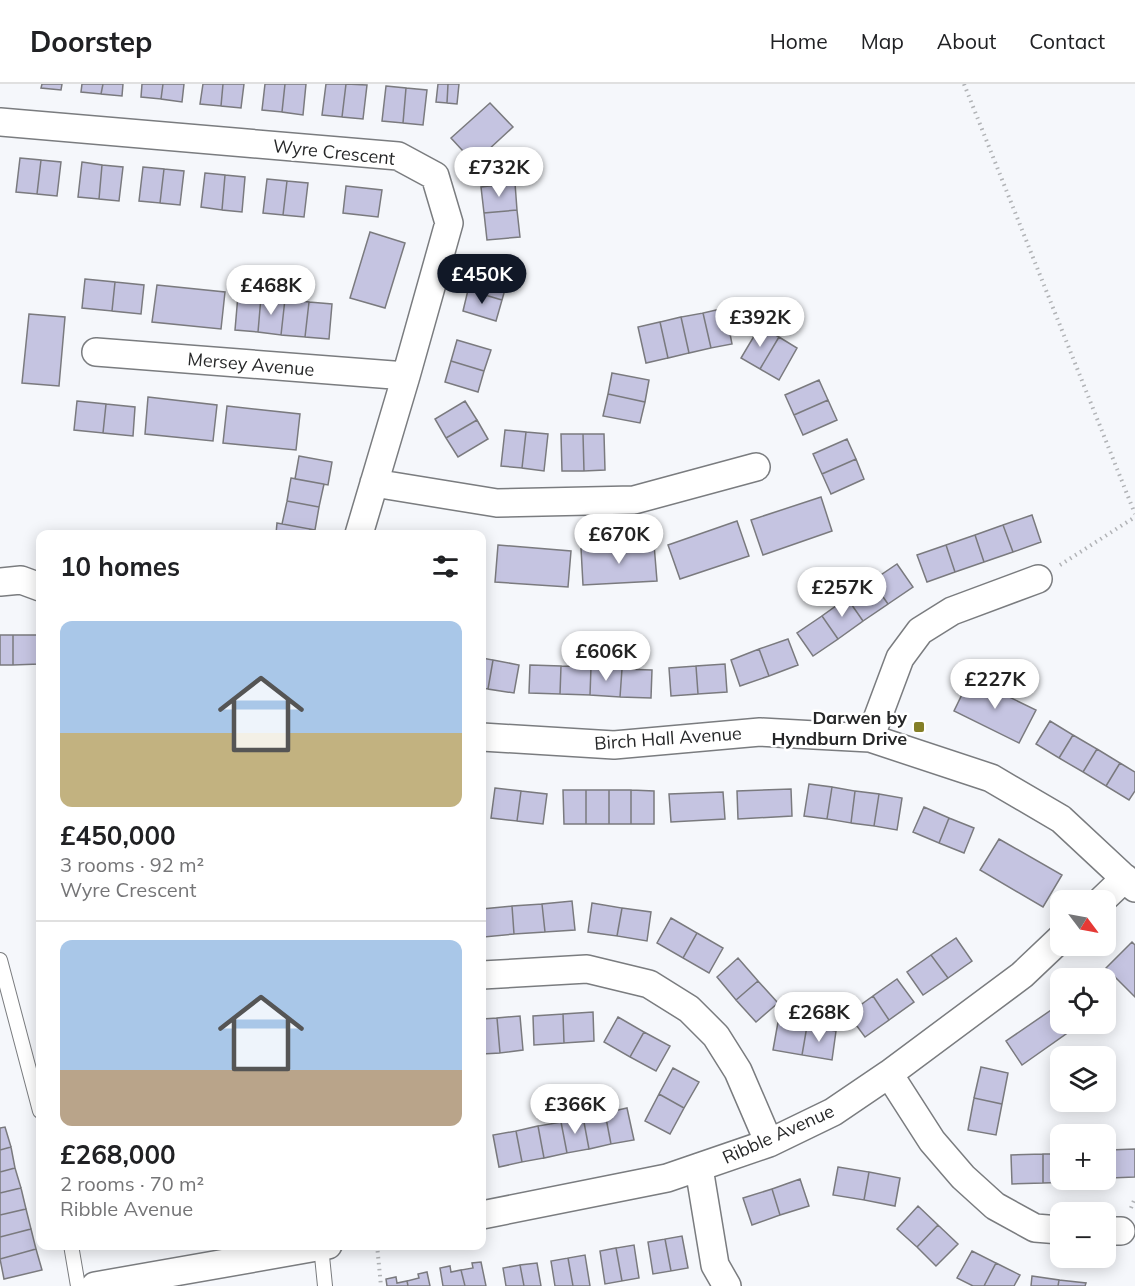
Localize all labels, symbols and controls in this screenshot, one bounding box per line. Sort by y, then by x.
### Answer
text: Doorstep [30,24,152,59]
text: Home [770,28,828,54]
text: Map [861,28,904,54]
text: About [937,28,996,54]
text: Contact [1029,28,1105,54]
street label: Wyre Crescent [272,134,396,170]
pin: £732K [457,147,541,198]
text: £732K [468,154,530,179]
pin: £450K [440,254,524,305]
text: £450K [451,261,513,286]
pin: £468K [229,265,313,316]
text: £468K [240,272,302,297]
pin: £392K [718,297,802,348]
text: £392K [729,304,791,329]
street label: Mersey Avenue [187,347,315,381]
pin: £670K [577,514,661,565]
text: £670K [588,521,650,546]
text: 10 homes [60,550,180,583]
icon: filters [429,550,462,583]
pin: £257K [800,567,884,618]
text: £257K [811,574,873,599]
pin: £606K [564,631,648,682]
text: £606K [575,638,637,663]
pin: £227K [953,659,1037,710]
icon: home [207,660,315,768]
text: £227K [964,666,1026,691]
place label: Darwen by Hyndburn Drive [772,706,907,750]
marker: Darwen by Hyndburn Drive [912,720,926,734]
street label: Birch Hall Avenue [594,721,742,755]
text: £450,000 [60,819,176,852]
text: 3 rooms · 92 m² [60,852,204,877]
text: Wyre Crescent [60,877,196,902]
north arrow [1050,890,1116,956]
map controls [1050,890,1116,1268]
button: locate [1050,968,1116,1034]
icon: home [207,979,315,1087]
pin: £268K [777,992,861,1043]
text: £268K [788,999,850,1024]
button: layers [1050,1046,1116,1112]
pin: £366K [533,1084,617,1135]
text: £366K [544,1091,606,1116]
street label: Ribble Avenue [719,1099,837,1169]
button: + [1050,1124,1116,1190]
text: £268,000 [60,1138,176,1171]
text: 2 rooms · 70 m² [60,1171,204,1196]
text: Ribble Avenue [60,1196,193,1221]
button: − [1050,1202,1116,1268]

